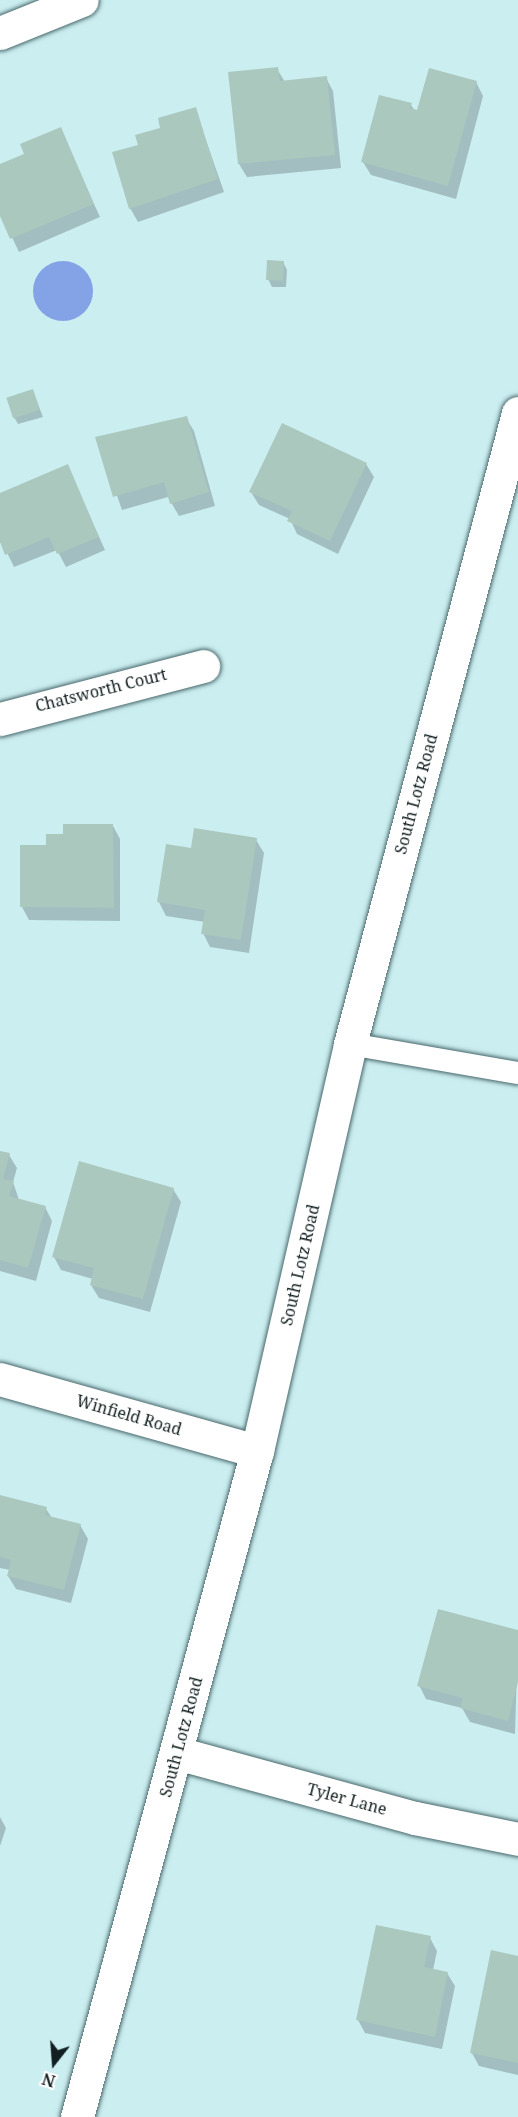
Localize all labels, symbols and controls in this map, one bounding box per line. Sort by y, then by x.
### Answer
street label: Chatsworth Court [33,664,169,716]
street label: South Lotz Road [391,732,441,856]
street label: South Lotz Road [277,1203,323,1327]
street label: Winfield Road [74,1391,184,1439]
street label: South Lotz Road [156,1675,206,1799]
street label: Tyler Lane [305,1779,389,1819]
north arrow [24,2033,84,2093]
text: N [39,2068,58,2093]

